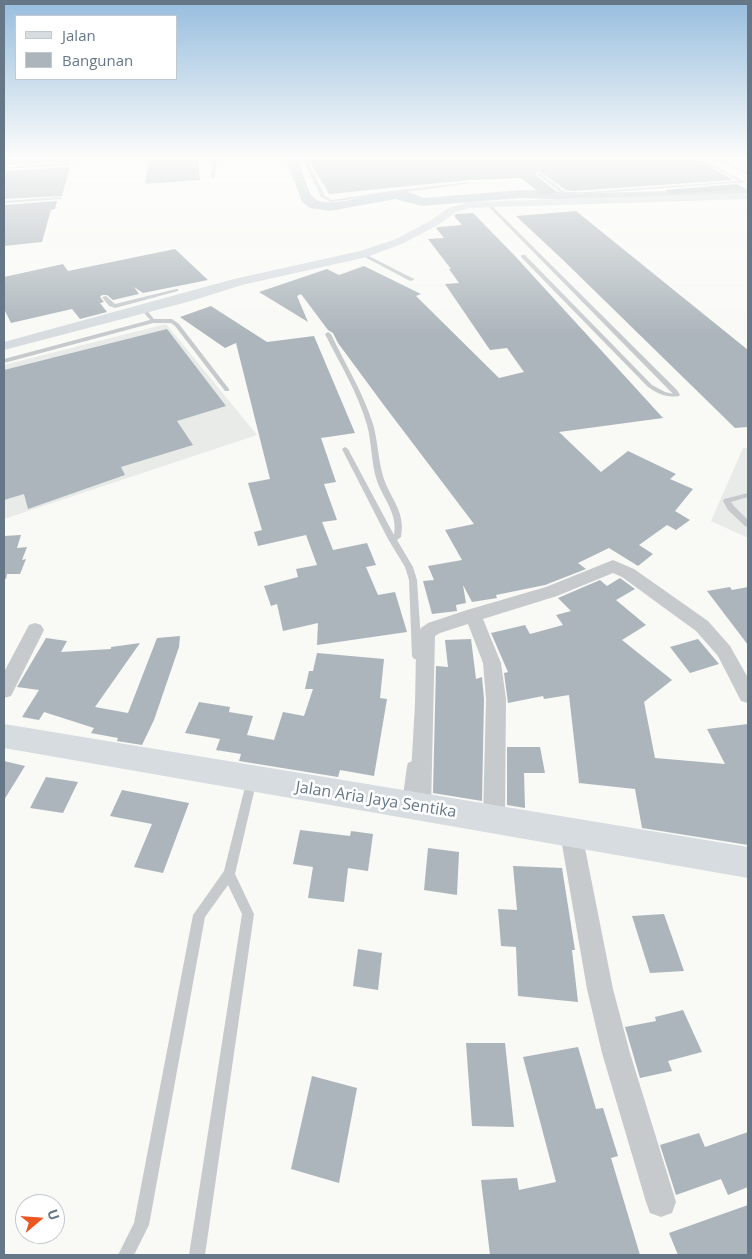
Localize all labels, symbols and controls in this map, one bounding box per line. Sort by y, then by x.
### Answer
legend [15,15,178,80]
text: Jalan [62,25,96,45]
text: Bangunan [62,50,133,70]
street label: Jalan Aria Jaya Sentika [294,778,458,822]
north arrow [15,1194,65,1244]
text: U [43,1207,64,1222]

